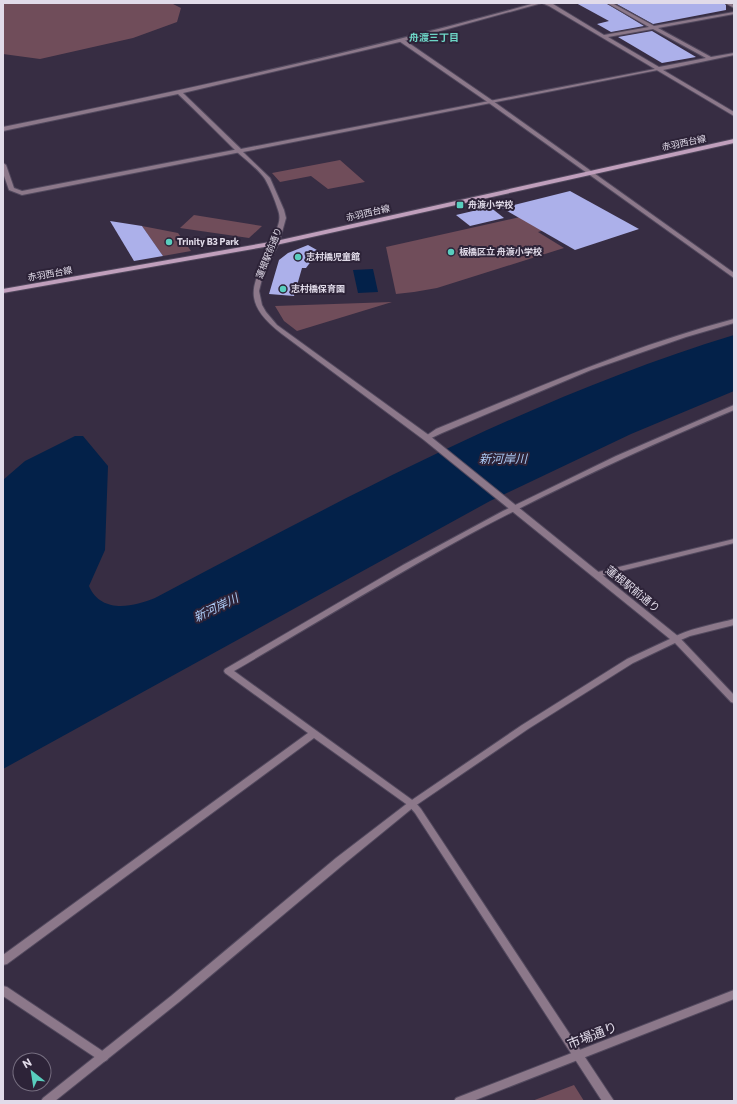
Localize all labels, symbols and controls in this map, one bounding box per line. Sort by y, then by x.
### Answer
district label: 舟渡三丁目 [409,31,459,43]
street label: 赤羽西台線 [661,132,708,153]
place label: 舟渡小学校 [468,199,514,210]
marker: 舟渡小学校 [455,200,465,210]
street label: 赤羽西台線 [345,202,392,223]
street label: 蓮根駅前通り [253,226,284,280]
place label: Trinity B3 Park [177,236,240,247]
marker: Trinity B3 Park [164,237,174,247]
place label: 板橋区立 舟渡小学校 [459,246,543,257]
marker: 板橋区立 舟渡小学校 [446,247,456,257]
place label: 志村橋児童館 [306,251,360,262]
marker: 志村橋児童館 [293,252,303,262]
street label: 赤羽西台線 [27,264,74,283]
place label: 志村橋保育園 [291,283,345,294]
marker: 志村橋保育園 [278,284,288,294]
water label: 新河岸川 [479,451,529,465]
street label: 蓮根駅前通り [604,563,663,614]
water label: 新河岸川 [191,589,242,624]
street label: 市場通り [565,1018,619,1052]
north arrow [12,1052,52,1092]
text: N [20,1055,34,1071]

